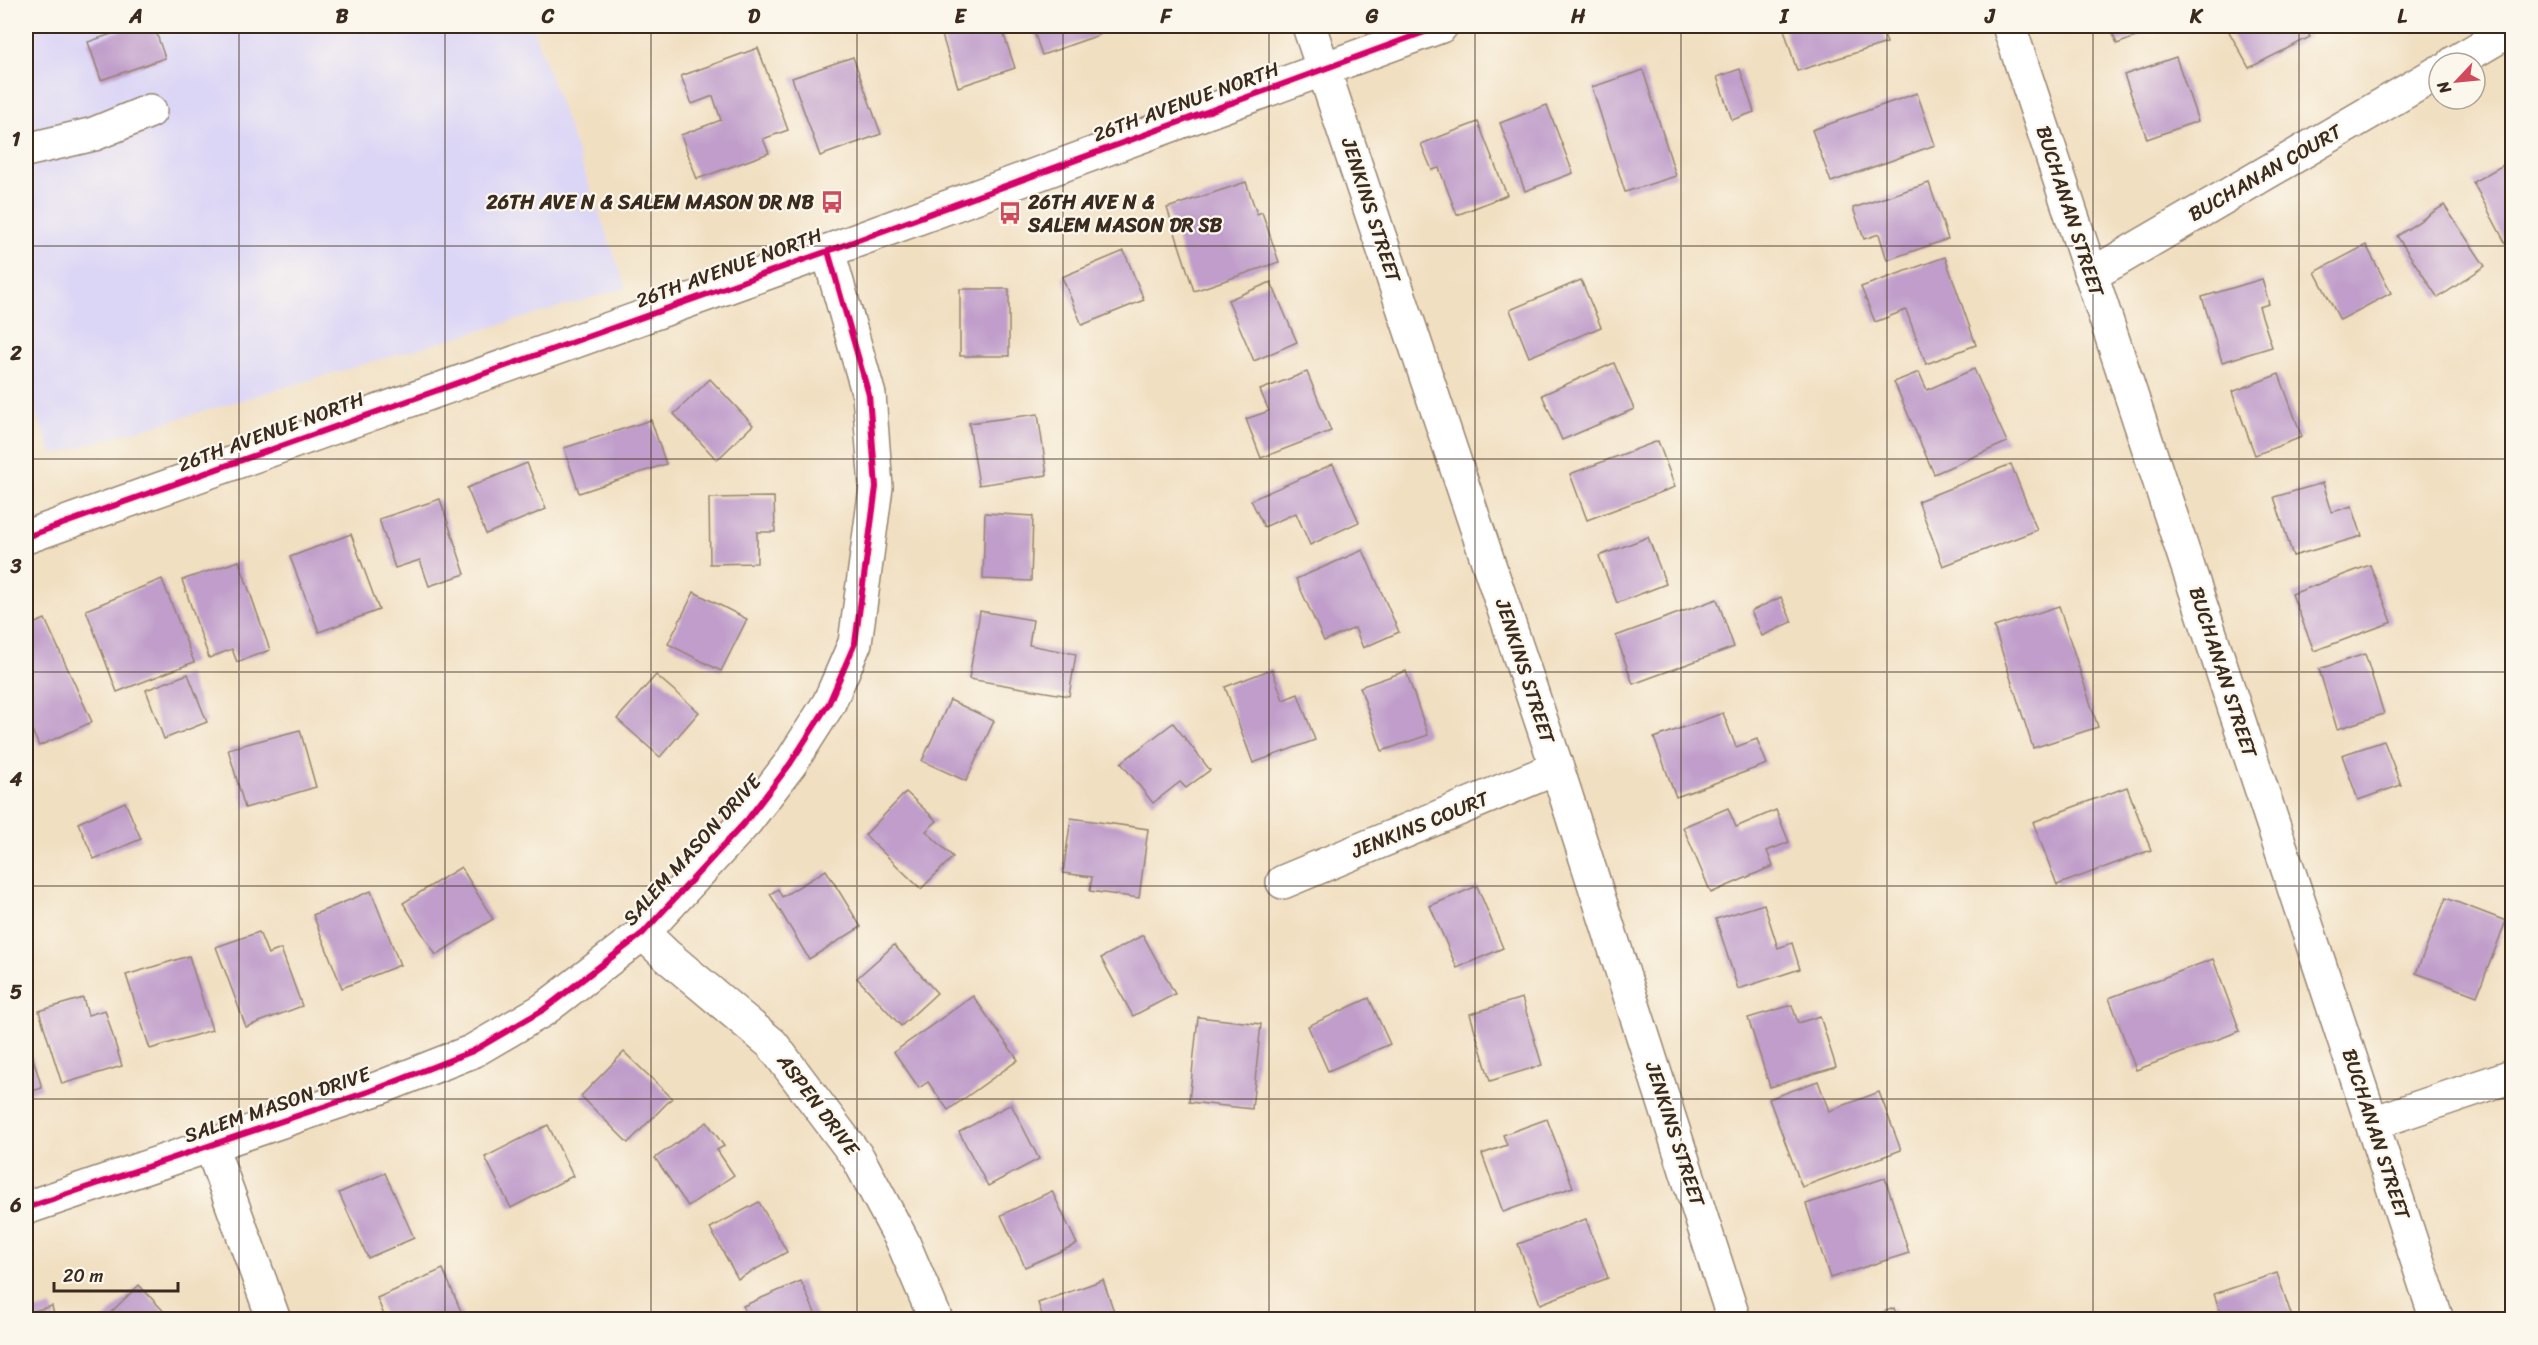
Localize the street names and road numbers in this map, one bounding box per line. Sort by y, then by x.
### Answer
street label: 26TH AVENUE NORTH [1088,52,1284,152]
street label: BUCHANAN COURT [2182,114,2350,231]
street label: BUCHANAN STREET [2026,121,2114,302]
street label: JENKINS STREET [1331,132,1411,288]
street label: 26TH AVENUE NORTH [631,218,827,318]
street label: 26TH AVENUE NORTH [173,382,369,482]
street label: BUCHANAN STREET [2179,582,2267,763]
street label: JENKINS STREET [1485,593,1565,749]
street label: SALEM MASON DRIVE [614,765,771,934]
street label: JENKINS COURT [1345,781,1495,869]
street label: BUCHANAN STREET [2332,1044,2420,1225]
street label: ASPEN DRIVE [767,1045,870,1165]
street label: SALEM MASON DRIVE [179,1056,377,1153]
street label: JENKINS STREET [1635,1056,1715,1212]

